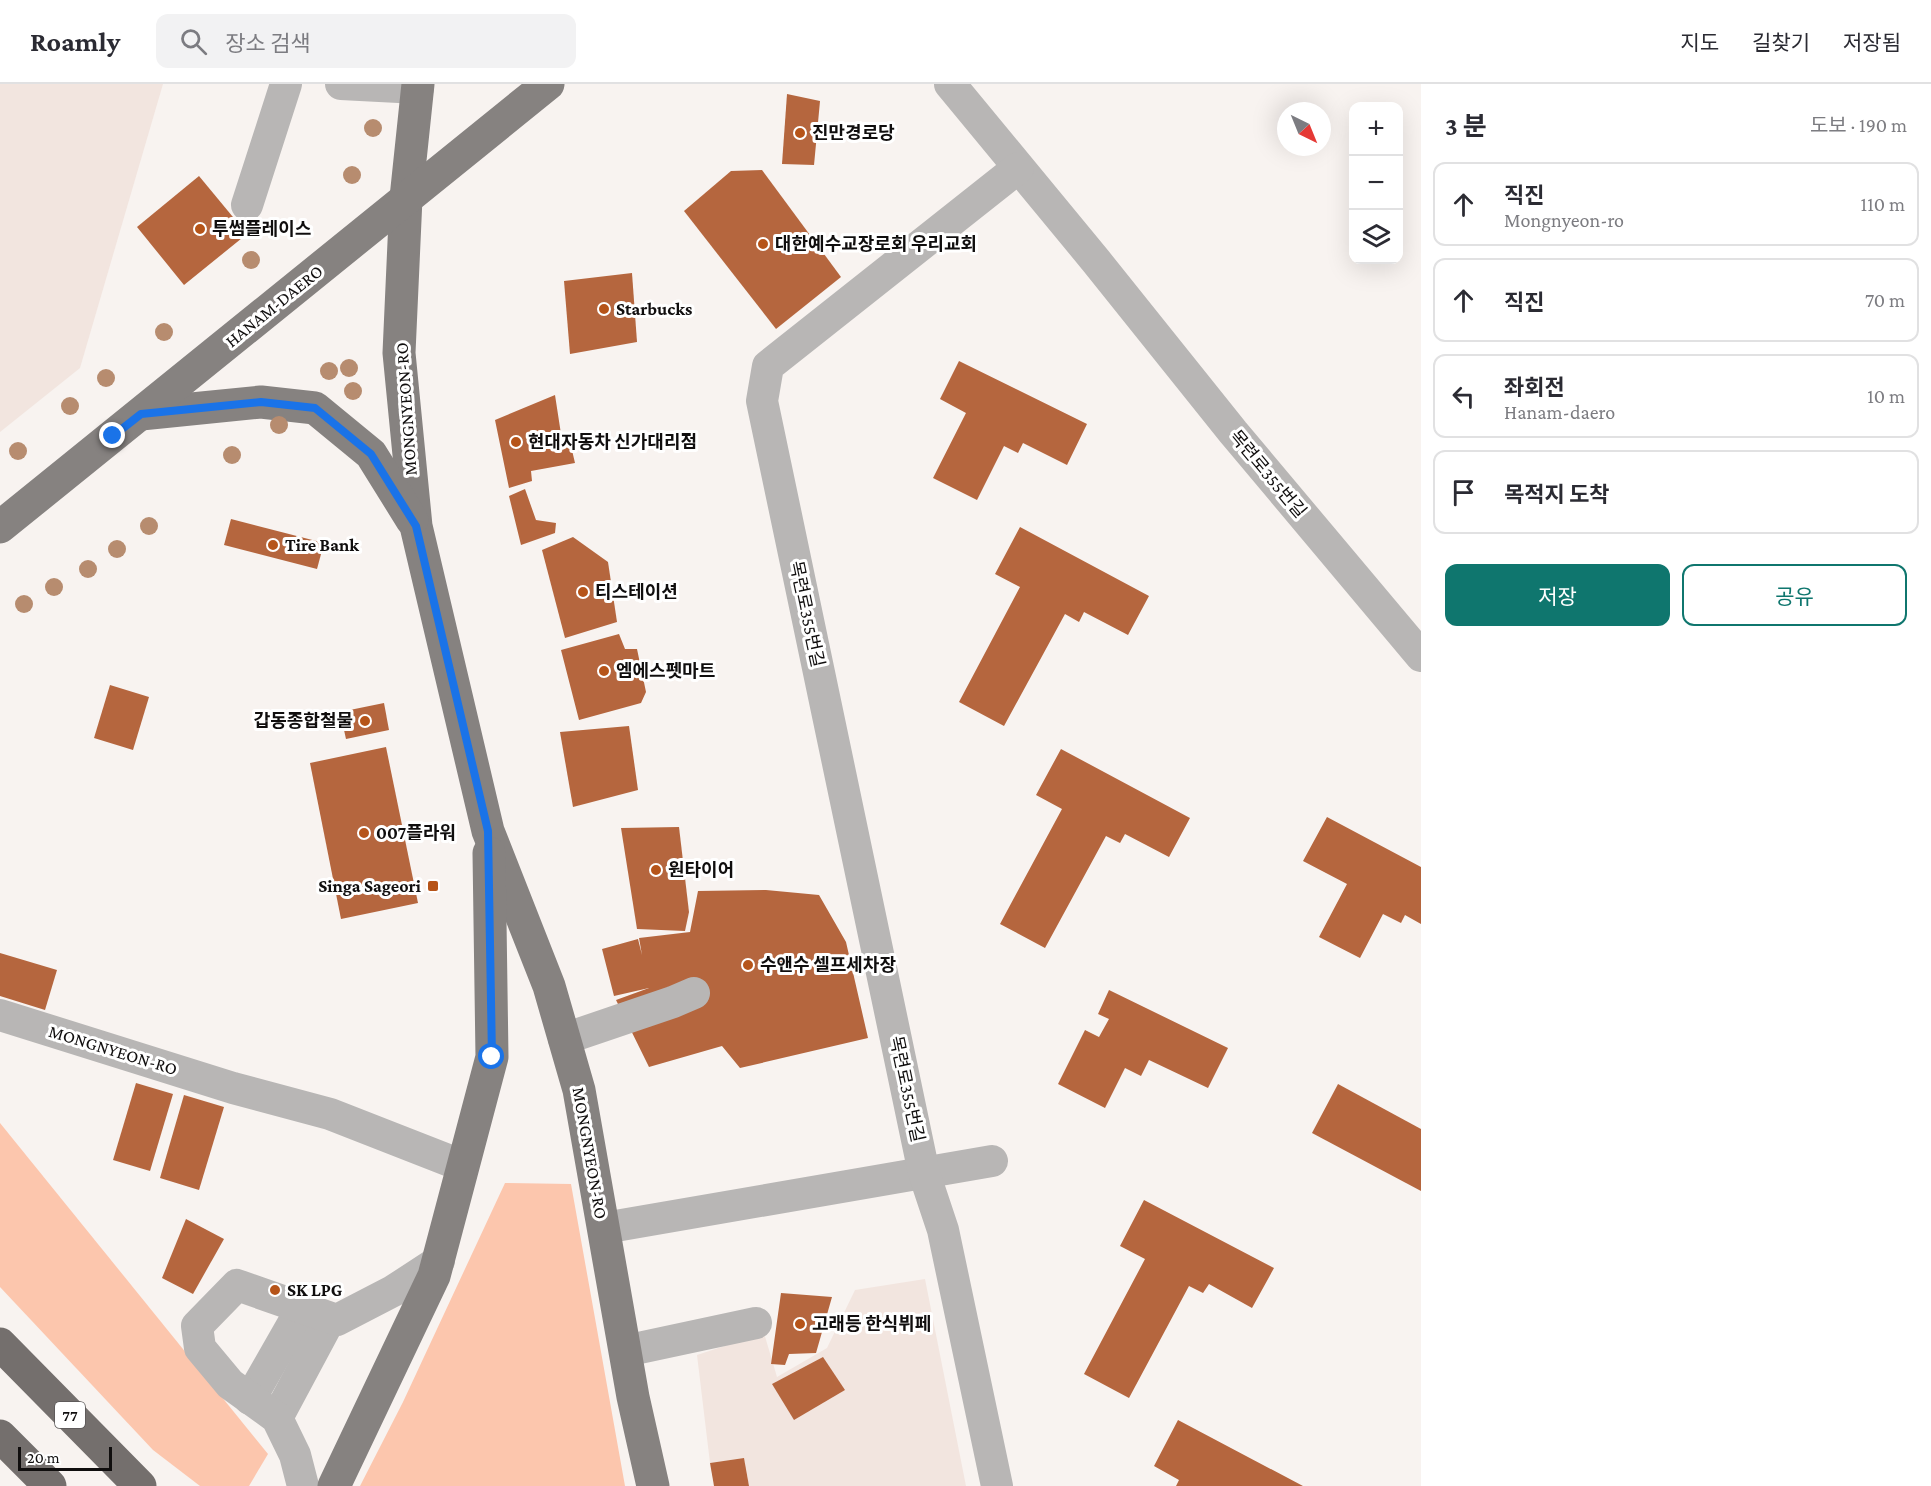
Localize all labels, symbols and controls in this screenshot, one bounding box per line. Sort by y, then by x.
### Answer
search box [156,14,576,68]
icon: search [177,25,210,58]
text: Roamly [30,26,120,57]
text: 장소 검색 [225,31,310,56]
text: 지도 [1680,31,1719,55]
text: 길찾기 [1752,31,1810,55]
text: 저장됨 [1843,31,1901,55]
north arrow [1277,102,1331,156]
map controls [1349,102,1403,264]
button: + [1349,102,1403,156]
text: 3 분 [1445,112,1487,141]
text: 도보 · 190 m [1810,114,1907,136]
place label: 진만경로당 [812,123,895,143]
marker: 진만경로당 [793,126,807,140]
button: − [1349,156,1403,210]
text: 직진 [1504,183,1544,208]
icon: ahead [1447,188,1480,221]
text: 110 m [1861,193,1905,215]
text: Mongnyeon-ro [1504,209,1624,231]
button: layers [1349,210,1403,264]
place label: 투썸플레이스 [212,219,311,239]
marker: 투썸플레이스 [193,222,207,236]
place label: 대한예수교장로회 우리교회 [775,234,977,254]
marker: 대한예수교장로회 우리교회 [756,237,770,251]
street label: HANAM-DAERO [221,261,327,351]
icon: ahead [1447,284,1480,317]
text: 70 m [1865,289,1905,311]
text: 직진 [1504,290,1544,315]
place label: Starbucks [616,299,692,319]
marker: Starbucks [597,302,611,316]
street label: MONGNYEON-RO [391,342,421,476]
text: 좌회전 [1504,375,1565,400]
icon: left [1447,380,1480,413]
text: 10 m [1867,385,1905,407]
text: Hanam-daero [1504,401,1615,423]
route end [99,422,125,448]
street label: 목련로355번길 [1226,426,1310,522]
place label: 현대자동차 신가대리점 [528,432,697,452]
marker: 현대자동차 신가대리점 [509,435,523,449]
icon: arrive [1447,476,1480,509]
text: 목적지 도착 [1504,482,1609,507]
place label: Tire Bank [285,535,359,555]
marker: Tire Bank [266,538,280,552]
street label: 목련로355번길 [786,559,828,669]
button: 저장 [1445,564,1670,626]
button: 공유 [1682,564,1907,626]
place label: 티스테이션 [595,582,678,602]
marker: 티스테이션 [576,585,590,599]
place label: 엠에스펫마트 [616,661,715,681]
marker: 엠에스펫마트 [597,664,611,678]
place label: 갑동종합철물 [254,711,353,731]
marker: 갑동종합철물 [358,714,372,728]
place label: 007플라워 [376,823,456,843]
marker: 007플라워 [357,826,371,840]
place label: 원타이어 [668,860,734,880]
marker: 원타이어 [649,863,663,877]
place label: Singa Sageori [318,876,422,896]
marker: Singa Sageori [426,879,440,893]
place label: 수앤수 셀프세차장 [760,955,896,975]
marker: 수앤수 셀프세차장 [741,958,755,972]
street label: MONGNYEON-RO [46,1021,180,1079]
street label: 목련로355번길 [886,1034,928,1144]
route start [478,1043,504,1069]
street label: MONGNYEON-RO [569,1086,611,1220]
place label: SK LPG [287,1280,342,1300]
marker: SK LPG [268,1283,282,1297]
place label: 고래등 한식뷔페 [812,1314,931,1334]
marker: 고래등 한식뷔페 [793,1317,807,1331]
road number: 77 [55,1402,85,1428]
scale bar [18,1444,112,1472]
text: 20 m [27,1449,60,1466]

